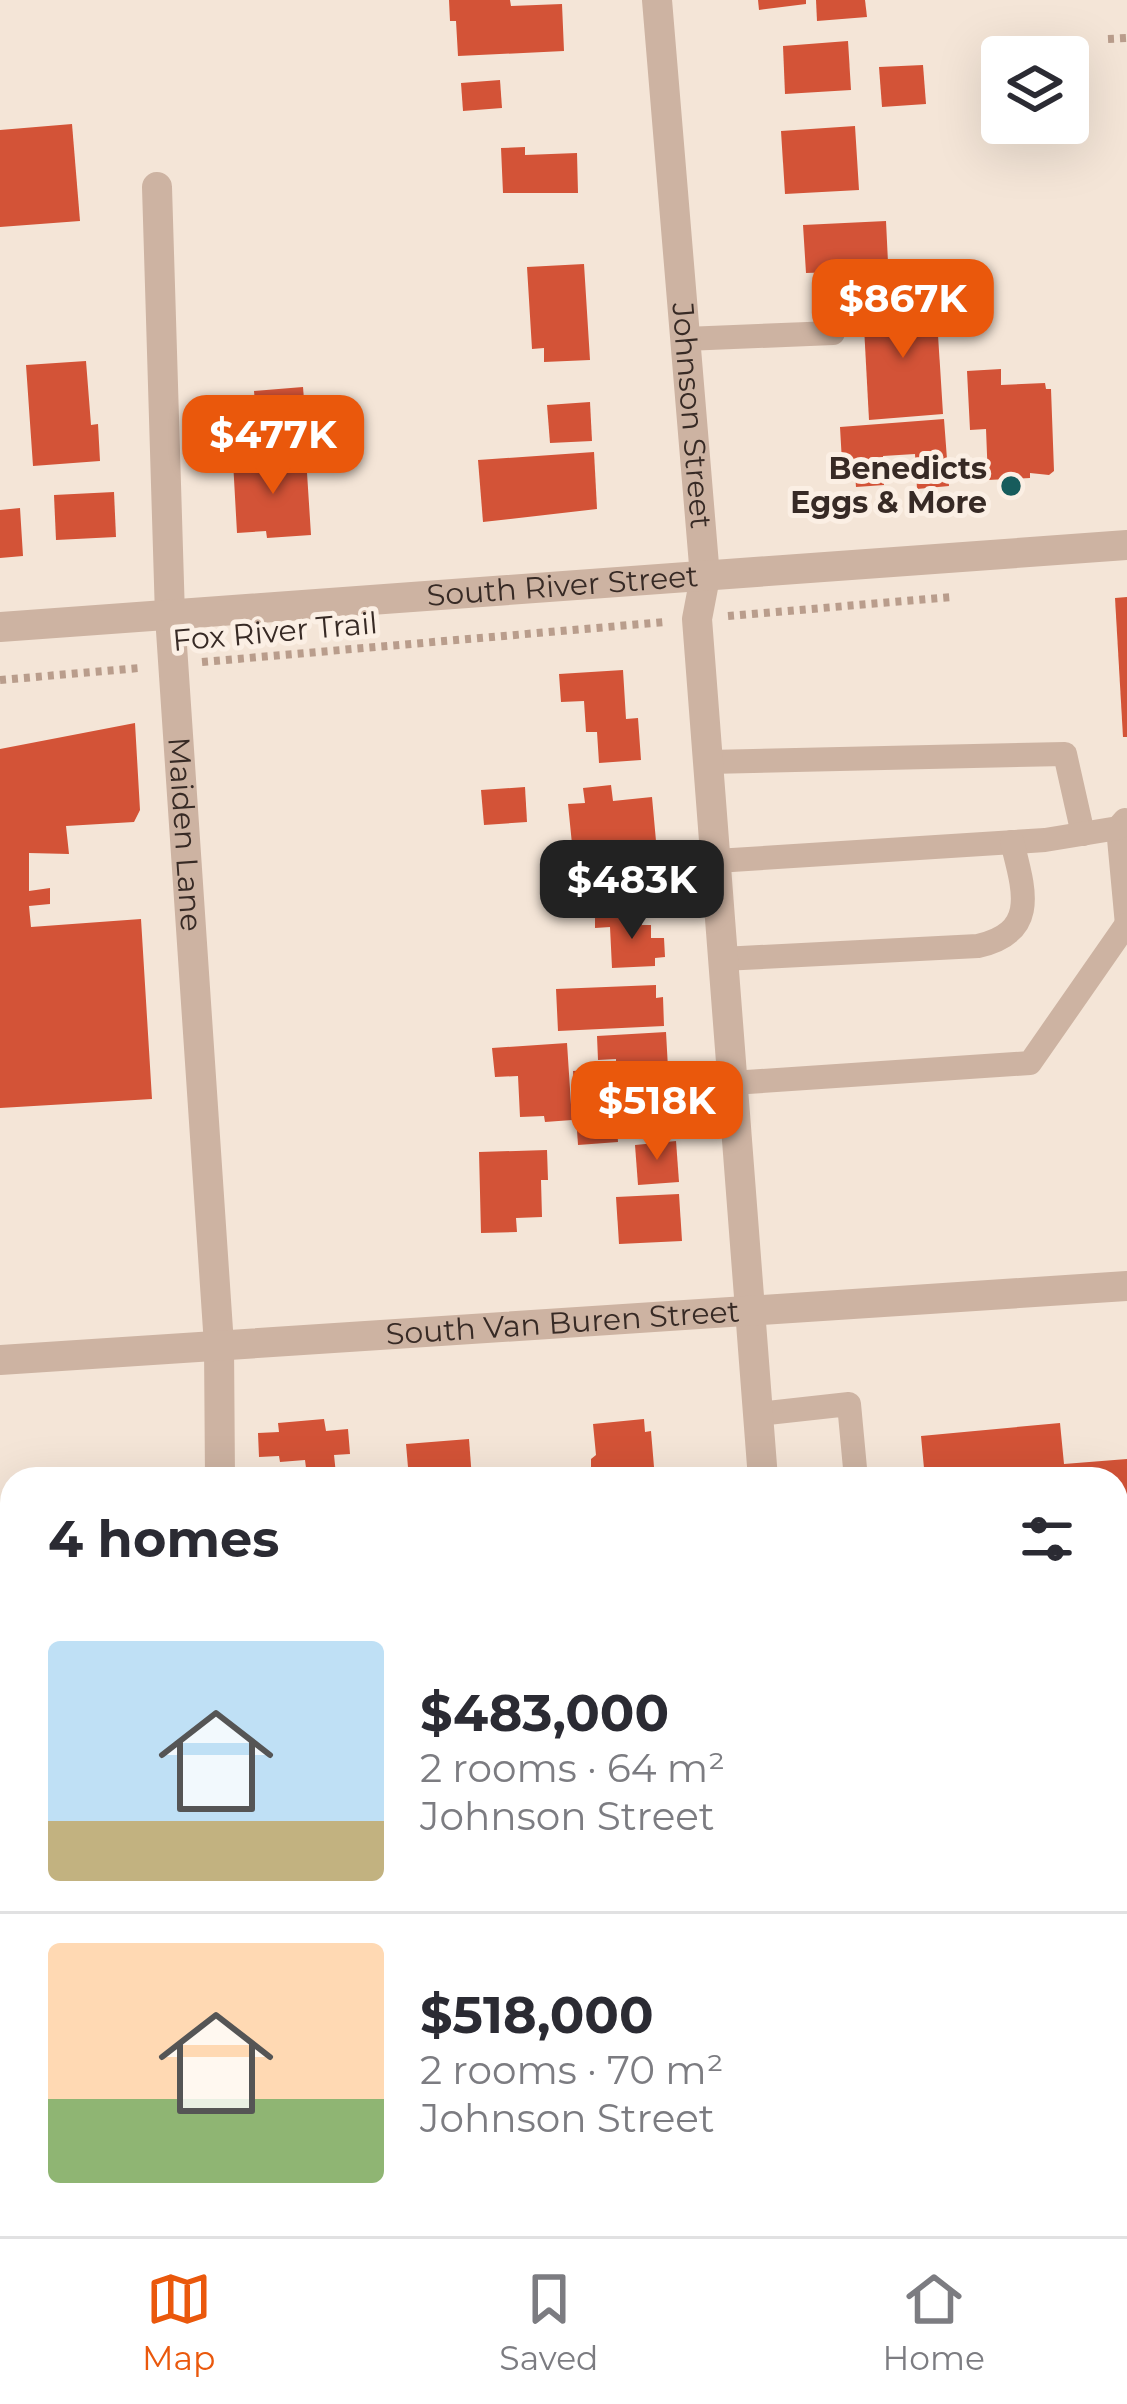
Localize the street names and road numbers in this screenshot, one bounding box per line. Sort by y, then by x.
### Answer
street label: Johnson Street [664,300,720,530]
street label: South River Street [425,557,700,614]
street label: Fox River Trail [171,604,379,659]
street label: Maiden Lane [160,736,210,933]
street label: South Van Buren Street [385,1292,741,1353]

